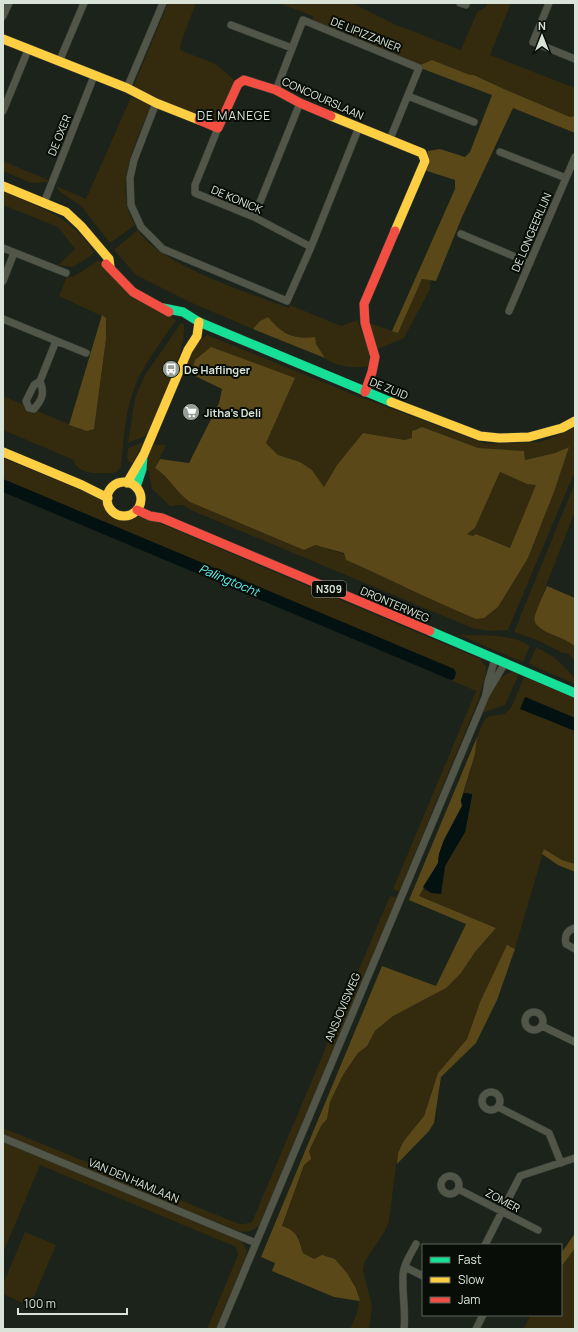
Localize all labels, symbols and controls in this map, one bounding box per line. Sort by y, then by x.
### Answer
street label: DE LIPIZZANER [329,13,403,55]
north arrow [522,16,562,56]
text: N [538,18,546,33]
street label: CONCOURSLAAN [280,73,366,123]
district label: DE MANEGE [197,107,271,124]
street label: DE OXER [44,112,74,158]
street label: DE KONICK [209,181,265,217]
street label: DE LONGEERLIJN [508,190,554,274]
bus stop icon: De Haflinger [161,359,181,379]
place label: De Haflinger [184,362,251,377]
street label: DE ZUID [368,373,410,403]
supermarket icon: Jitha's Deli [181,402,201,422]
place label: Jitha's Deli [204,405,261,420]
water label: Palingtocht [196,560,263,601]
road number: N309 [312,581,346,597]
street label: DRONTERWEG [358,583,432,625]
street label: ANSJOVISWEG [321,970,363,1044]
street label: VAN DEN HAMLAAN [86,1154,182,1206]
street label: ZOMER [483,1185,523,1215]
legend [422,1244,562,1316]
text: Fast [458,1251,482,1268]
text: Slow [458,1271,484,1288]
scale bar [18,1290,127,1316]
text: Jam [458,1291,480,1308]
text: 100 m [24,1295,56,1312]

